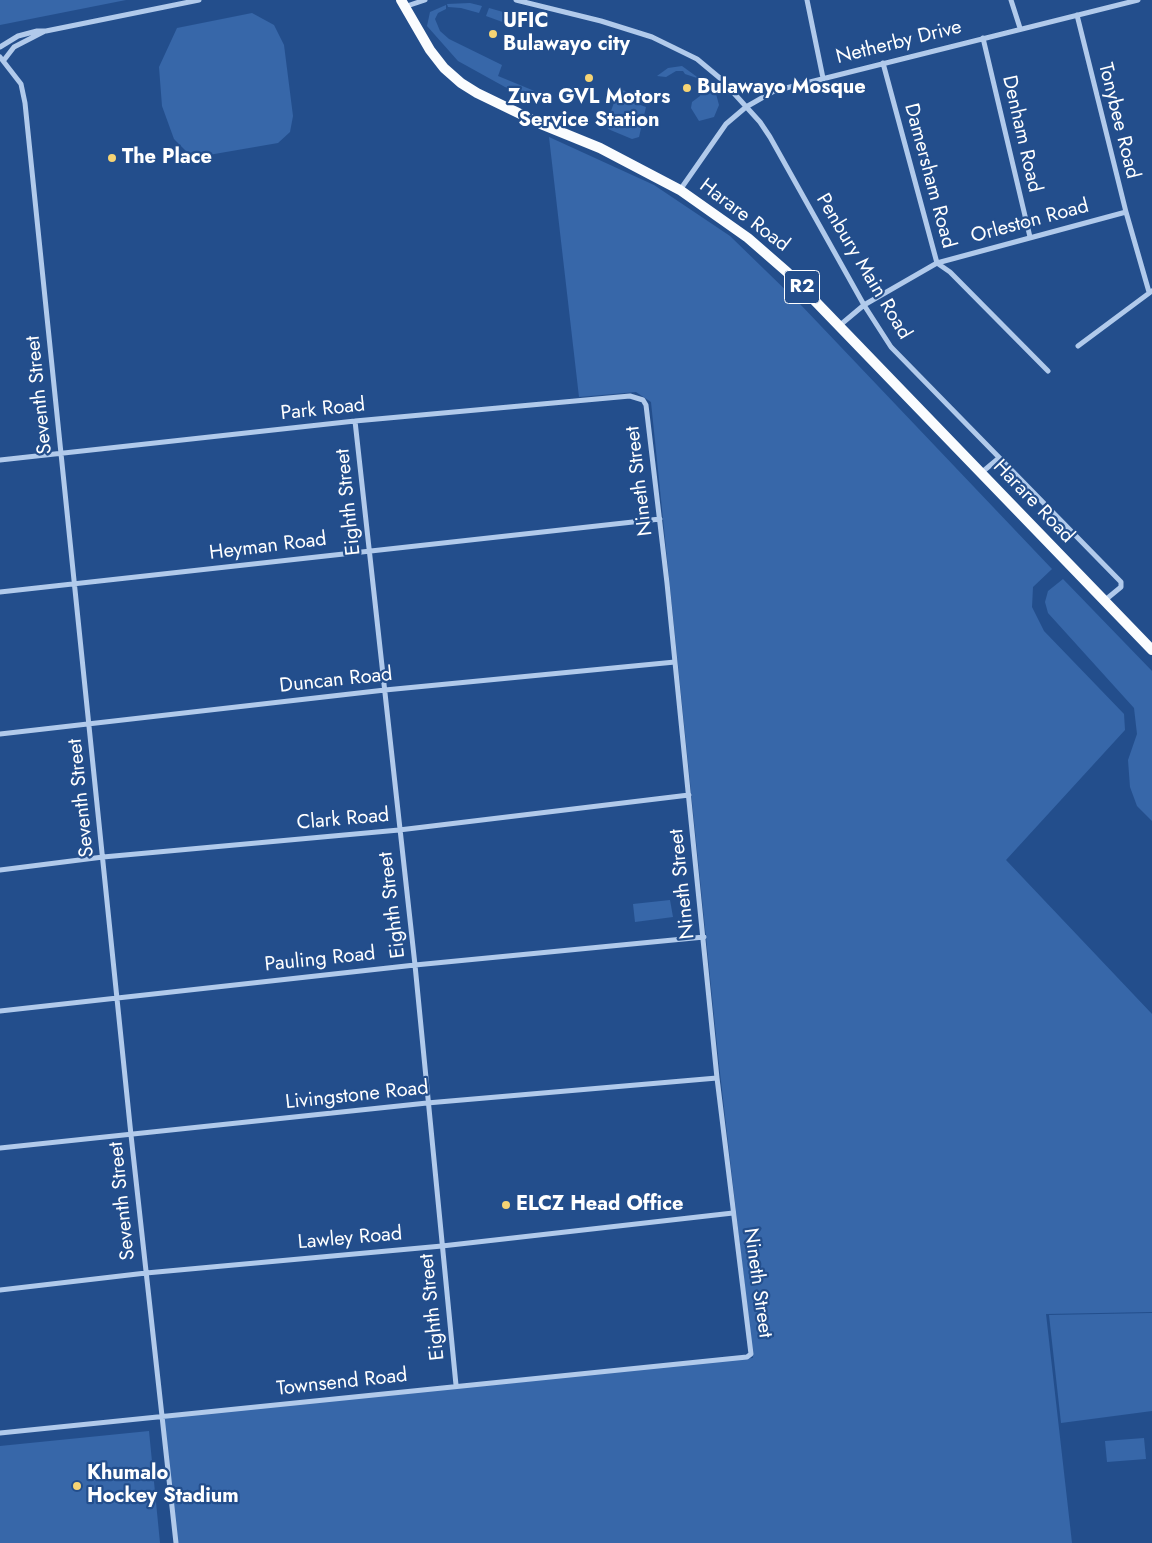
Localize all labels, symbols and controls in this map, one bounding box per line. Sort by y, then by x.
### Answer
place label: UFIC Bulawayo city [503,10,630,57]
street label: Netherby Drive [834,16,964,70]
marker: UFIC Bulawayo city [487,28,499,40]
street label: Tonybee Road [1092,61,1144,181]
marker: Zuva GVL Motors Service Station [583,72,595,84]
street label: Denham Road [996,73,1046,195]
place label: Bulawayo Mosque [697,76,866,100]
marker: Bulawayo Mosque [681,82,693,94]
place label: Zuva GVL Motors Service Station [508,86,670,133]
street label: Damersham Road [898,101,960,251]
place label: The Place [122,146,212,170]
marker: The Place [106,152,118,164]
street label: Harare Road [694,174,794,258]
street label: Penbury Main Road [810,190,916,344]
street label: Orleston Road [968,195,1092,249]
road number: R2 [784,270,820,304]
street label: Seventh Street [22,334,58,456]
street label: Park Road [280,394,366,426]
street label: Nineth Street [621,425,659,537]
street label: Eighth Street [331,447,367,557]
street label: Harare Road [987,455,1079,549]
street label: Heyman Road [208,528,328,566]
street label: Duncan Road [278,663,394,699]
street label: Seventh Street [64,737,100,859]
street label: Clark Road [296,804,390,836]
street label: Nineth Street [665,828,701,940]
street label: Eighth Street [375,850,411,960]
street label: Pauling Road [263,942,377,978]
street label: Livingstone Road [284,1077,430,1115]
street label: Seventh Street [105,1140,141,1262]
place label: ELCZ Head Office [516,1193,683,1217]
marker: ELCZ Head Office [500,1199,512,1211]
street label: Lawley Road [297,1222,403,1256]
street label: Nineth Street [737,1227,777,1339]
street label: Eighth Street [415,1252,451,1362]
street label: Townsend Road [275,1364,409,1402]
place label: Khumalo Hockey Stadium [87,1462,239,1509]
marker: Khumalo Hockey Stadium [71,1480,83,1492]

